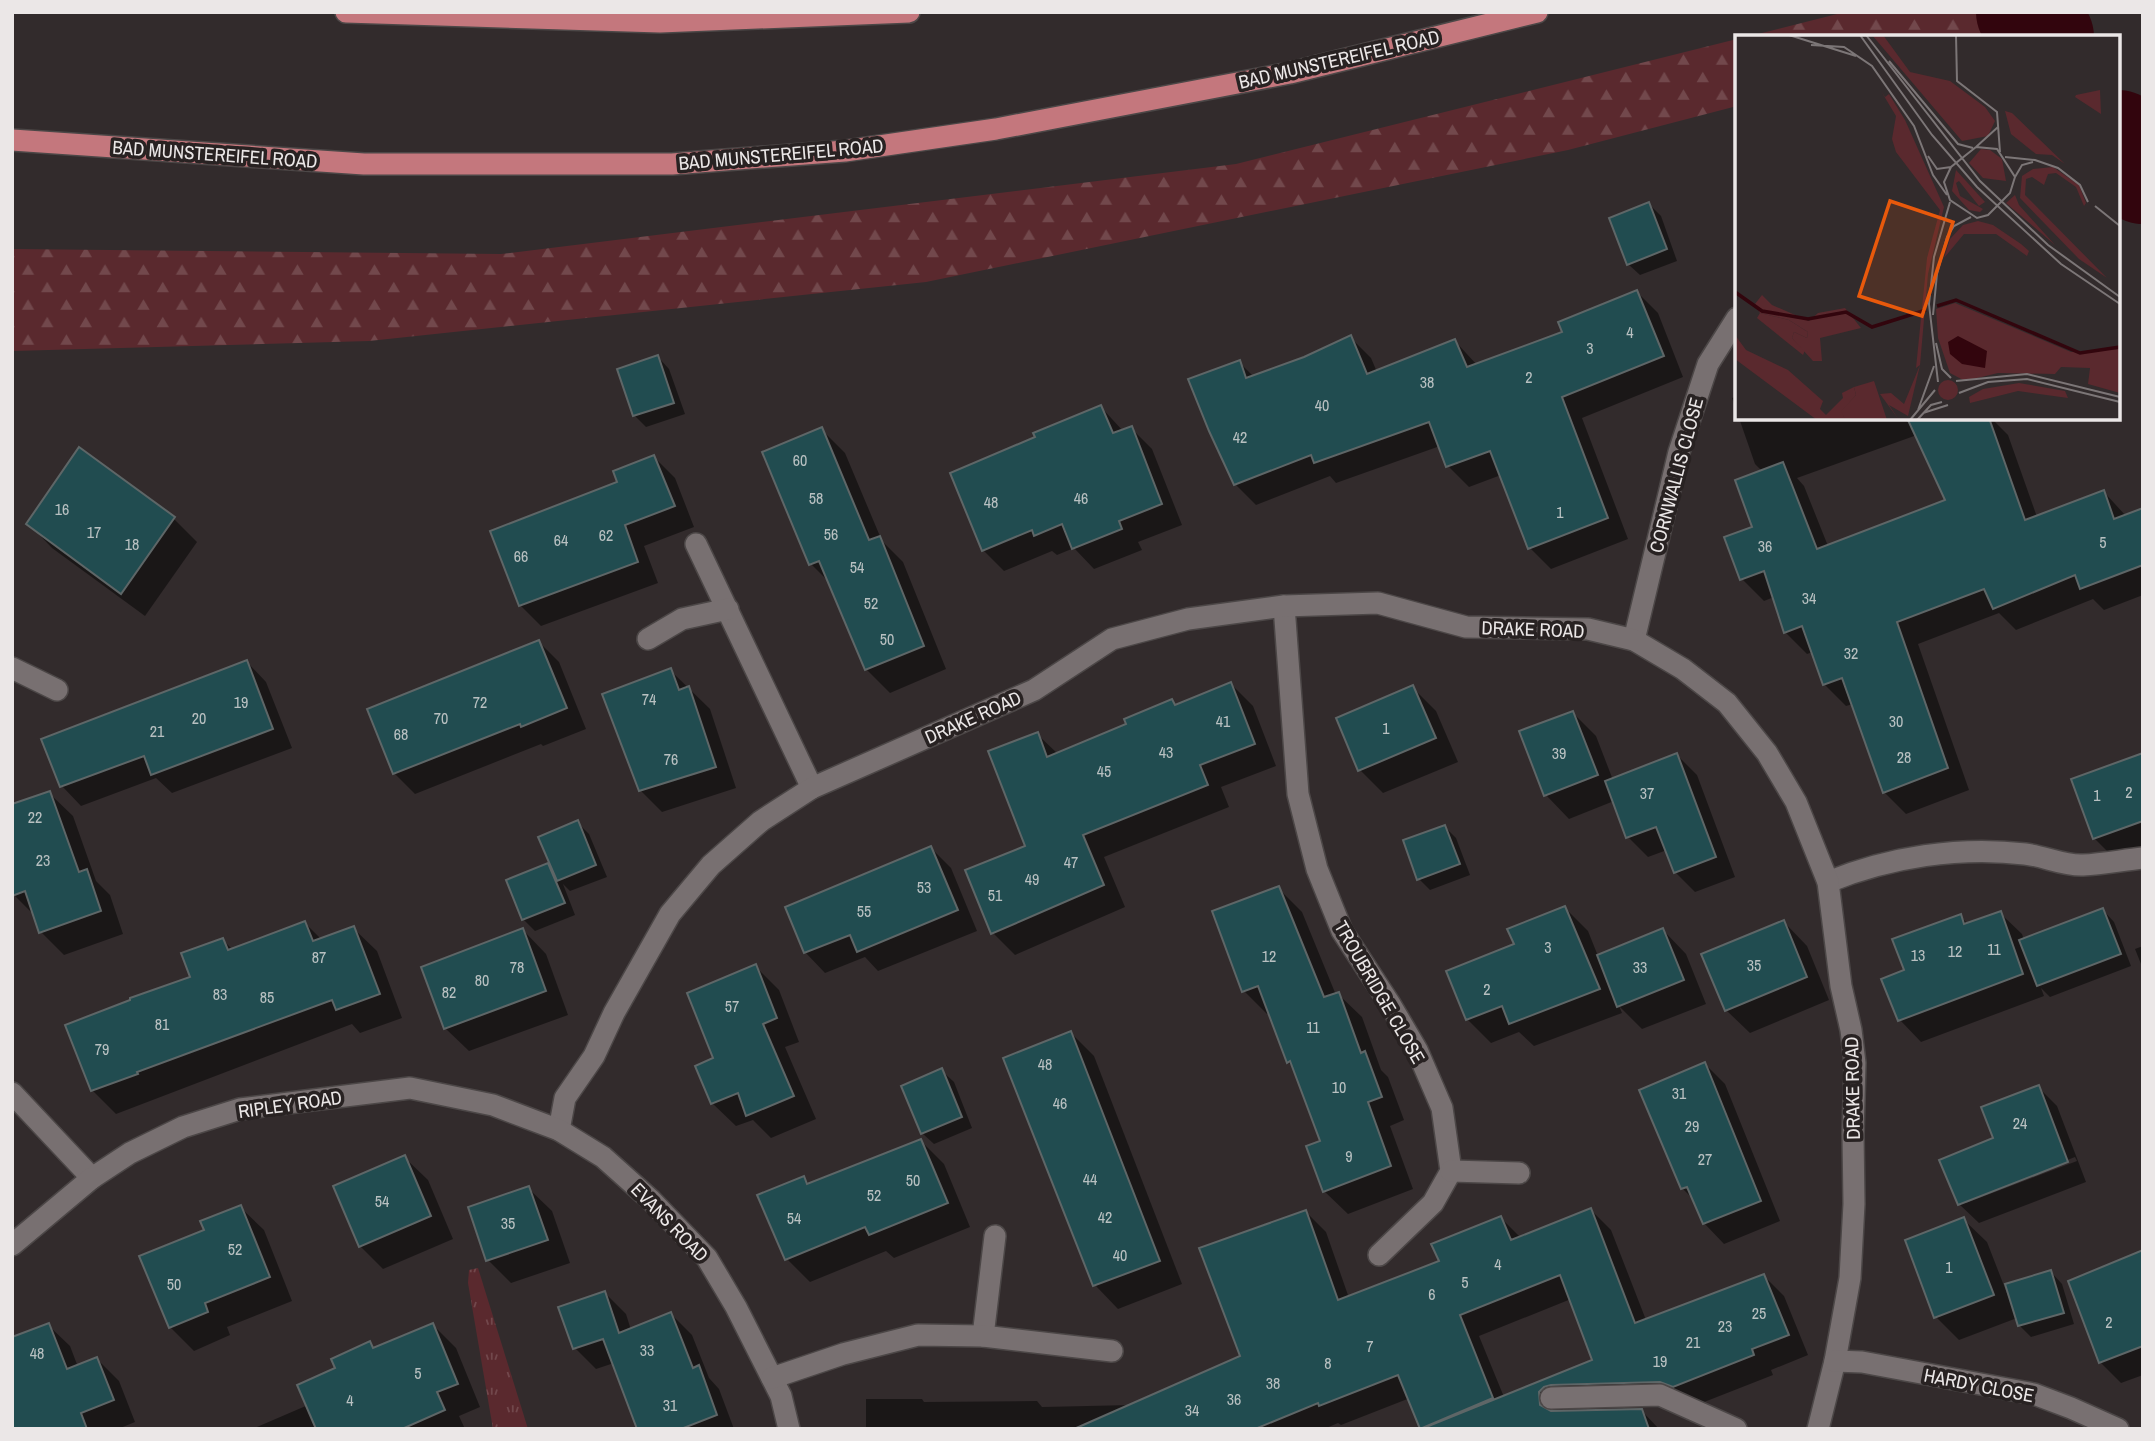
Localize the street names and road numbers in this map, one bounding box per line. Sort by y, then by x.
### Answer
street label: BAD MUNSTEREIFEL ROAD [1236,23,1442,95]
street label: BAD MUNSTEREIFEL ROAD [678,132,884,176]
street label: BAD MUNSTEREIFEL ROAD [112,134,318,174]
street label: CORNWALLIS CLOSE [1643,395,1709,555]
street label: DRAKE ROAD [1481,614,1585,644]
street label: DRAKE ROAD [921,684,1025,750]
street label: TROUBRIDGE CLOSE [1328,916,1432,1068]
street label: DRAKE ROAD [1838,1036,1866,1140]
street label: RIPLEY ROAD [236,1084,344,1124]
street label: EVANS ROAD [626,1177,714,1267]
street label: HARDY CLOSE [1922,1362,2036,1408]

